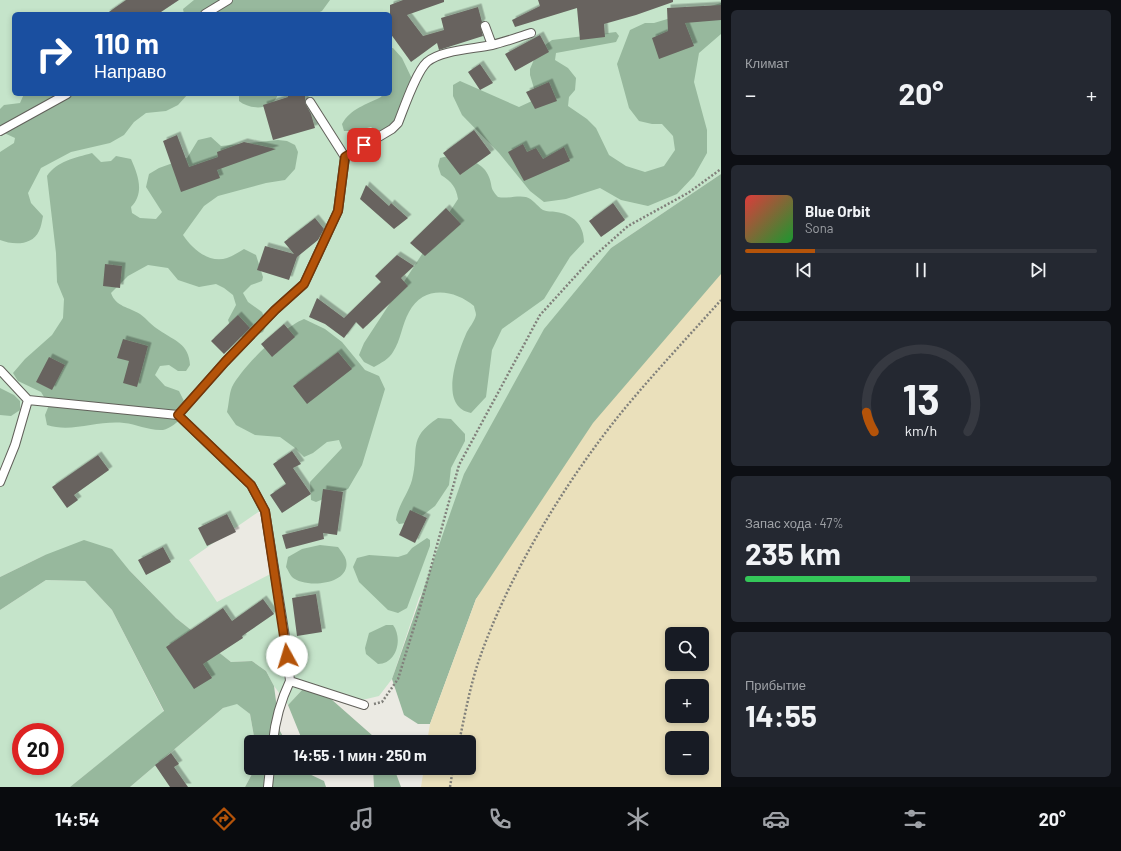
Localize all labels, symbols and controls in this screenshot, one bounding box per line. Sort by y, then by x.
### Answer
text: 110 m [94,26,159,60]
icon: right [28,28,80,80]
text: Климат [745,55,789,71]
text: Направо [94,60,166,82]
text: 20° [898,75,944,111]
text: − [745,81,756,107]
text: + [1086,81,1097,107]
pin [347,128,381,162]
icon: arrive [353,134,375,156]
text: Blue Orbit [805,202,870,220]
text: Sona [805,220,833,236]
icon: previous [793,259,815,281]
icon: pause [910,259,932,281]
icon: next [1027,259,1049,281]
text: 13 [902,372,940,422]
text: km/h [905,421,937,438]
text: Запас хода · 47% [745,515,843,531]
text: 235 km [745,535,841,571]
map controls [665,627,709,775]
button: search [665,627,709,671]
position arrow [266,635,308,677]
text: Прибытие [745,677,806,693]
button: + [665,679,709,723]
text: 14:55 [745,697,817,733]
speed limit sign: 20 [12,723,64,775]
button: − [665,731,709,775]
text: 14:55 · 1 мин · 250 m [293,746,427,764]
icon: directions [210,805,238,833]
icon: music [348,805,376,833]
icon: phone [486,805,514,833]
icon: climate [624,805,652,833]
icon: car [762,805,790,833]
icon: filters [901,805,929,833]
text: 14:54 [55,808,99,830]
text: 20° [1039,808,1066,830]

